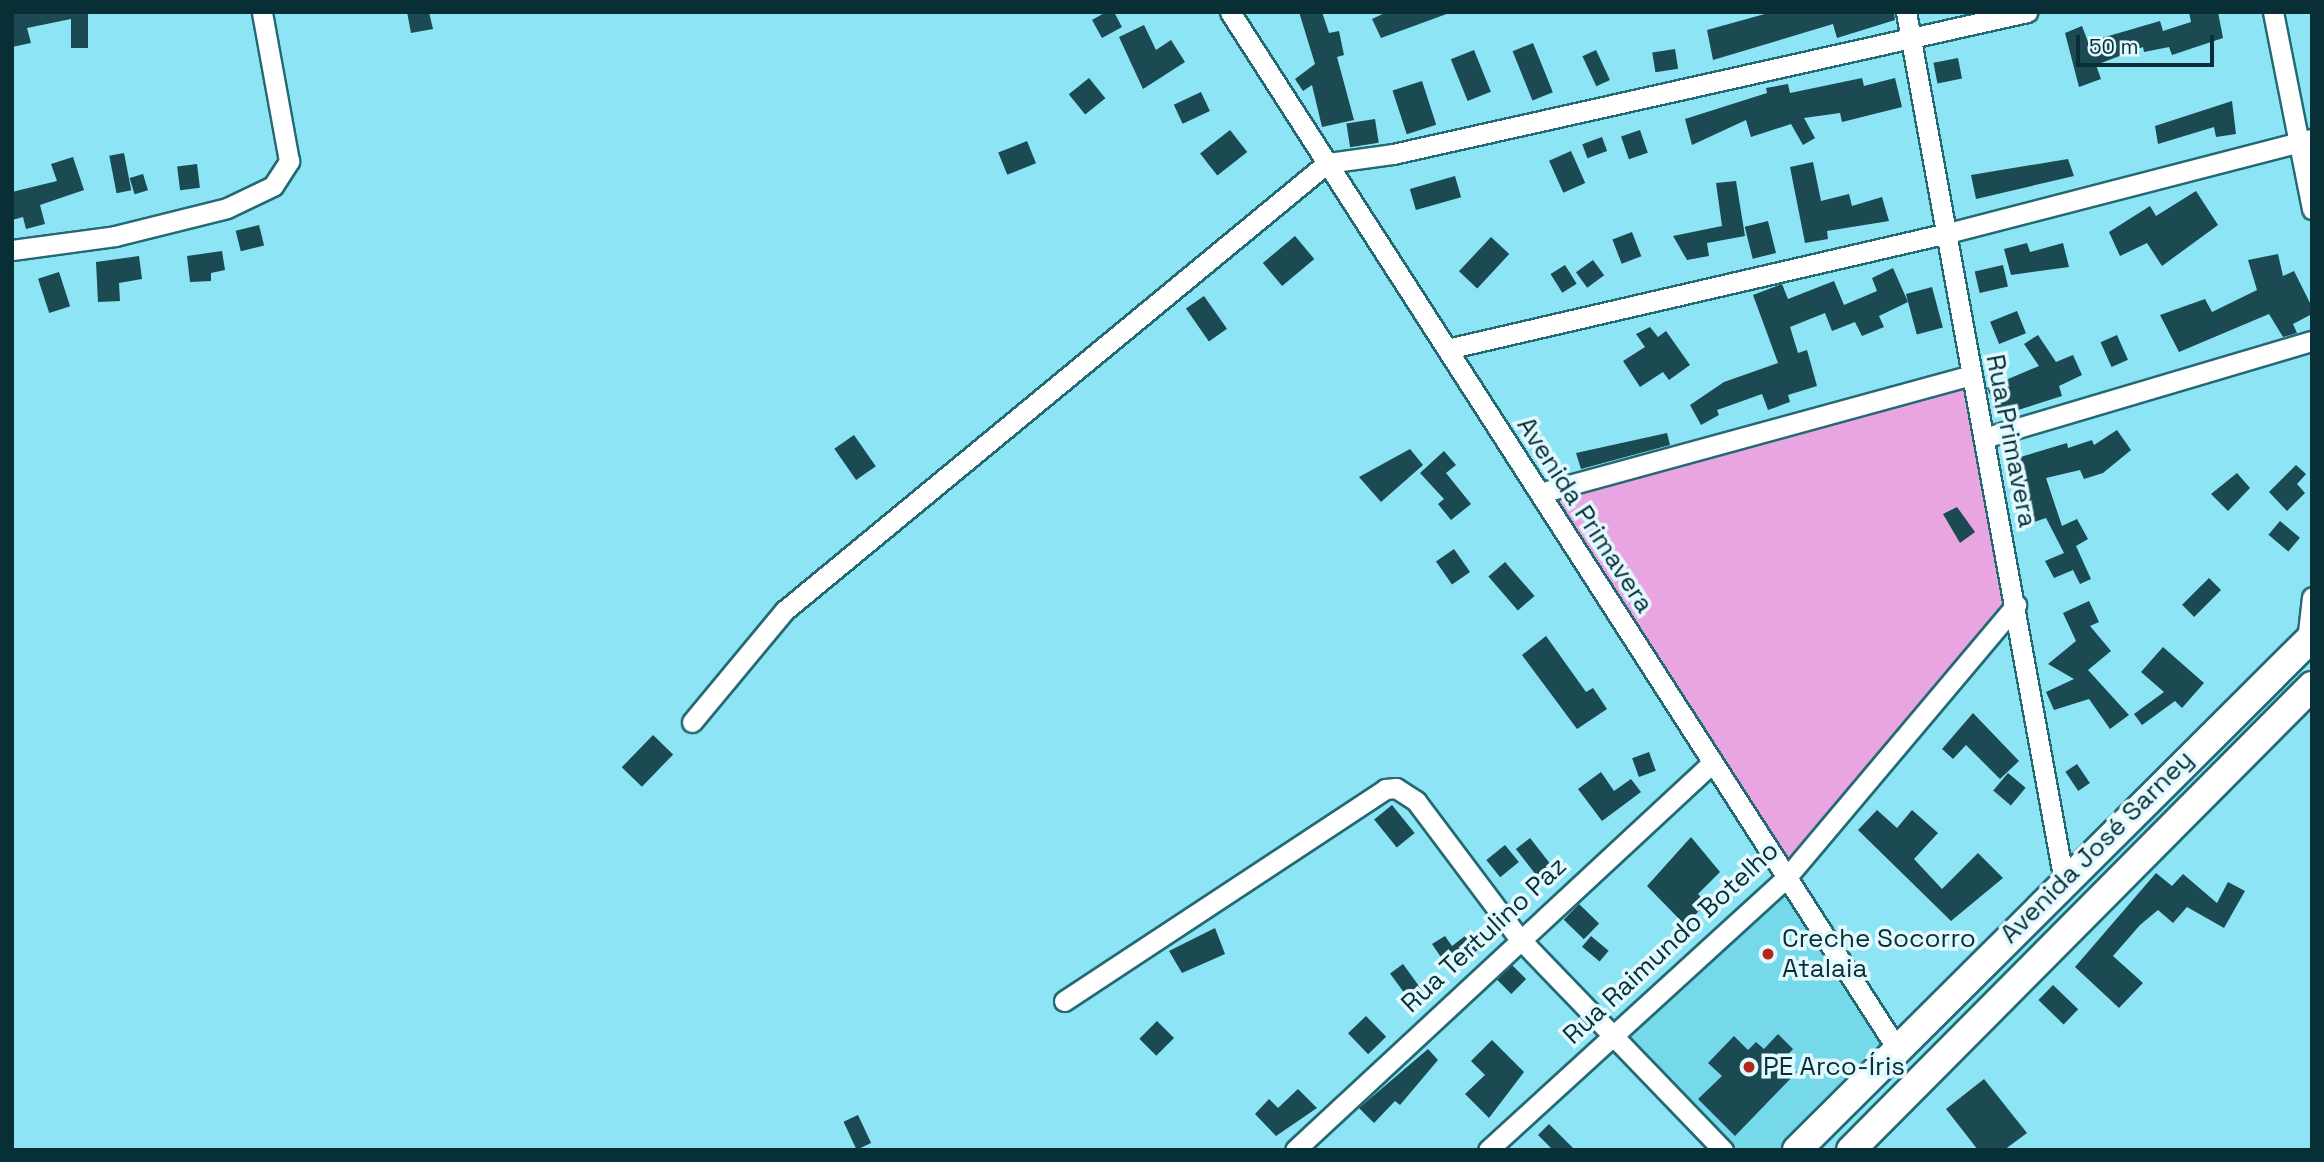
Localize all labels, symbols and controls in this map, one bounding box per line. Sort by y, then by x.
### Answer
scale bar [2079,21,2217,65]
text: 50 m [2089,33,2139,60]
street label: Rua Primavera [1979,352,2043,530]
street label: Avenida Primavera [1510,411,1660,619]
street label: Avenida José Sarney [1994,744,2200,950]
street label: Rua Raimundo Botelho [1557,835,1785,1051]
street label: Rua Tertulino Paz [1395,850,1573,1020]
place label: Creche Socorro Atalaia [1782,923,1976,984]
marker: Creche Socorro Atalaia [1760,946,1776,962]
place label: PE Arco-Íris [1763,1051,1905,1083]
marker: PE Arco-Íris [1741,1059,1757,1075]

